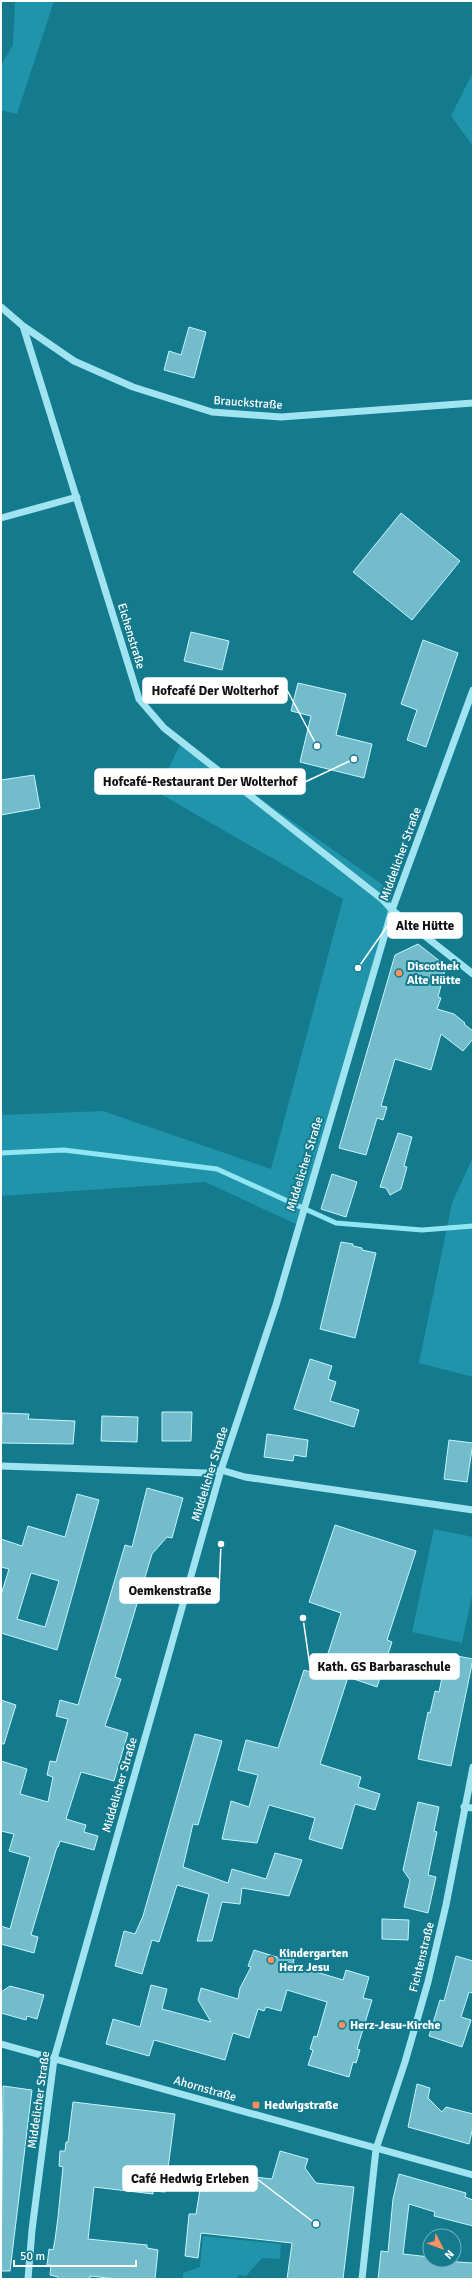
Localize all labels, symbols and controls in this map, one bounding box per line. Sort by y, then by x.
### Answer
street label: Brauckstraße [213,393,283,413]
street label: Eichenstraße [114,601,148,671]
callout: Hofcafé Der Wolterhof [143,678,287,703]
text: Hofcafé Der Wolterhof [151,683,280,699]
callout: Hofcafé-Restaurant Der Wolterhof [95,769,305,794]
text: Hofcafé-Restaurant Der Wolterhof [103,774,298,790]
street label: Middelicher Straße [377,805,425,903]
callout: Alte Hütte [388,913,462,938]
text: Alte Hütte [396,918,455,934]
place label: Discothek Alte Hütte [407,959,461,988]
marker: Discothek Alte Hütte [394,968,404,978]
street label: Middelicher Straße [283,1115,327,1213]
street label: Middelicher Straße [188,1425,232,1523]
callout: Oemkenstraße [120,1578,219,1603]
text: Oemkenstraße [128,1583,212,1599]
callout: Kath. GS Barbaraschule [310,1654,459,1679]
text: Kath. GS Barbaraschule [317,1659,451,1675]
street label: Middelicher Straße [99,1736,141,1834]
street label: Fichtenstraße [406,1920,438,1994]
place label: Kindergarten Herz Jesu [279,1946,349,1975]
marker: Kindergarten Herz Jesu [266,1955,276,1965]
place label: Herz-Jesu-Kirche [350,2018,440,2033]
marker: Herz-Jesu-Kirche [337,2020,347,2030]
street label: Middelicher Straße [25,2050,53,2150]
street label: Ahornstraße [172,2073,238,2105]
place label: Hedwigstraße [264,2098,338,2113]
marker: Hedwigstraße [251,2100,261,2110]
callout: Café Hedwig Erleben [123,2166,257,2191]
text: Café Hedwig Erleben [131,2171,249,2187]
north arrow [422,2228,462,2268]
scale bar [14,2242,136,2268]
text: N [442,2247,456,2262]
text: 50 m [20,2249,45,2264]

